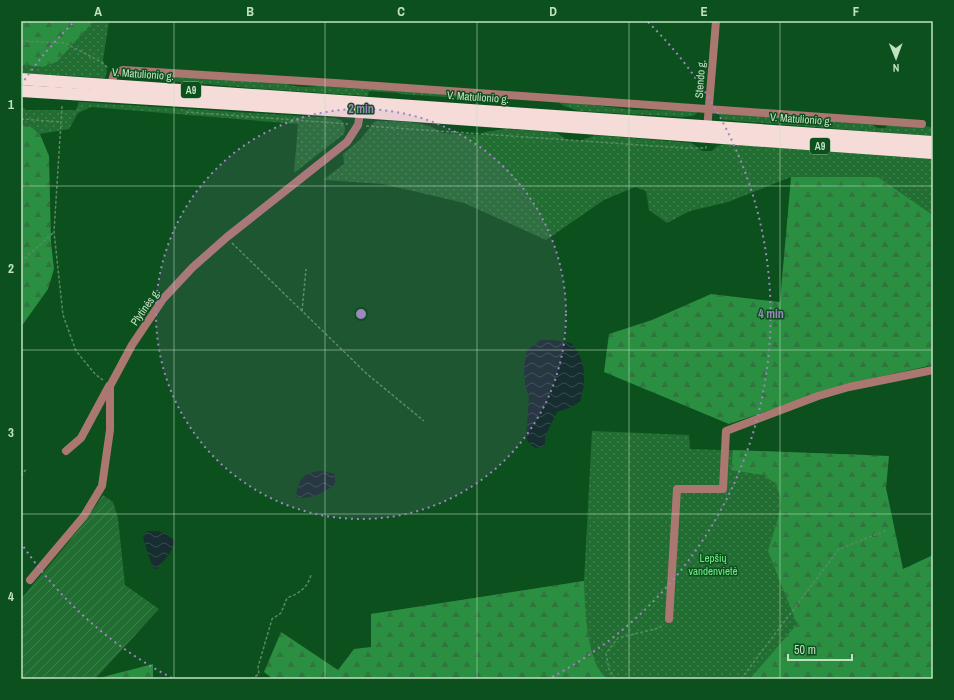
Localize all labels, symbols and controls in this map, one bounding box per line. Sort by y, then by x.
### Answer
text: A [94,3,102,20]
text: B [246,3,254,20]
text: C [397,3,405,20]
text: D [549,3,557,20]
text: E [700,3,708,20]
text: F [853,3,860,20]
north arrow [876,38,916,78]
street label: Stendo g. [692,59,708,99]
text: N [893,61,900,75]
street label: V. Matulionio g. [111,65,175,83]
road number: A9 [181,82,201,98]
street label: V. Matulionio g. [446,88,510,106]
text: 1 [8,96,14,113]
text: 2 min [348,101,374,117]
street label: V. Matulionio g. [769,110,833,128]
road number: A9 [810,138,830,154]
text: 2 [8,260,14,277]
street label: Plytinės g. [127,286,163,328]
text: 4 min [758,306,784,322]
centre of rings [354,307,368,321]
text: 3 [8,424,14,441]
park label: Lepšių vandenvietė [688,551,738,578]
text: 4 [8,588,14,605]
scale bar [788,636,852,662]
text: 50 m [794,642,816,658]

